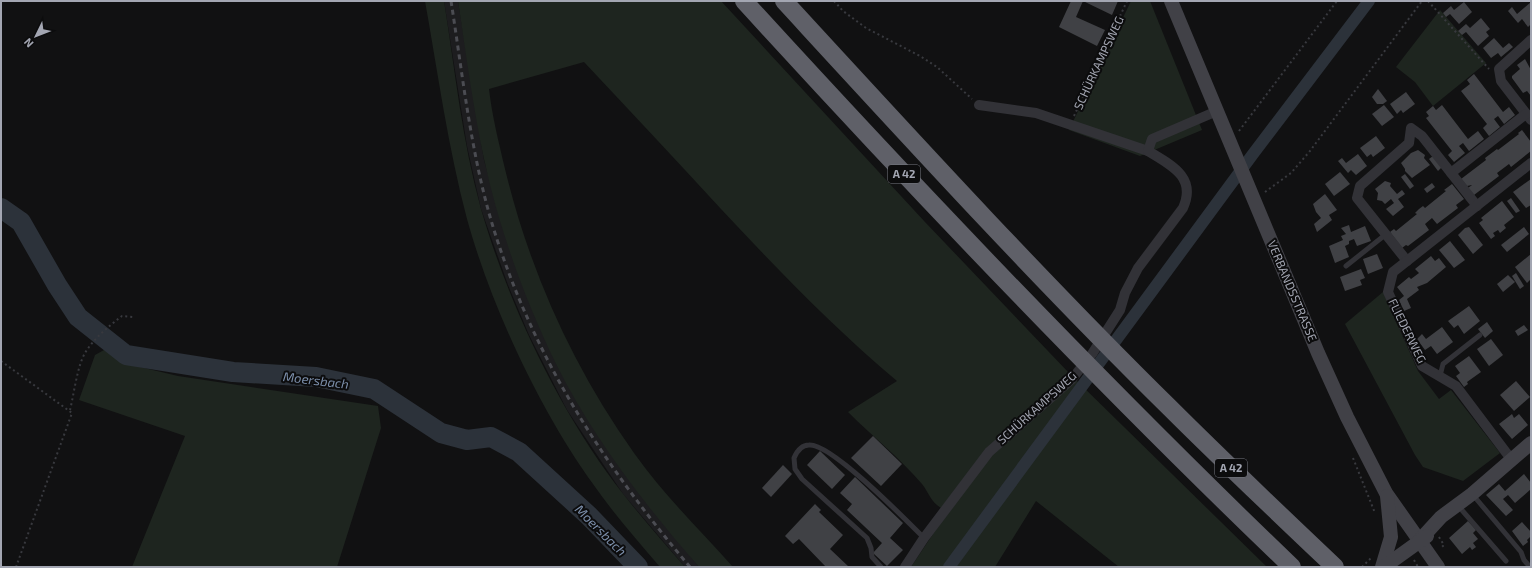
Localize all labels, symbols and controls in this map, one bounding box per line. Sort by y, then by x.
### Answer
street label: SCHÜRKAMPSWEG [1070,14,1126,112]
north arrow [16,16,56,56]
text: N [21,36,36,51]
road number: A 42 [888,165,920,183]
street label: VERBANDSSTRASSE [1265,238,1321,343]
street label: FLIEDERWEG [1386,296,1430,365]
water label: Moersbach [282,368,350,392]
street label: SCHÜRKAMPSWEG [994,368,1079,446]
road number: A 42 [1215,459,1247,477]
water label: Moersbach [572,501,630,559]

